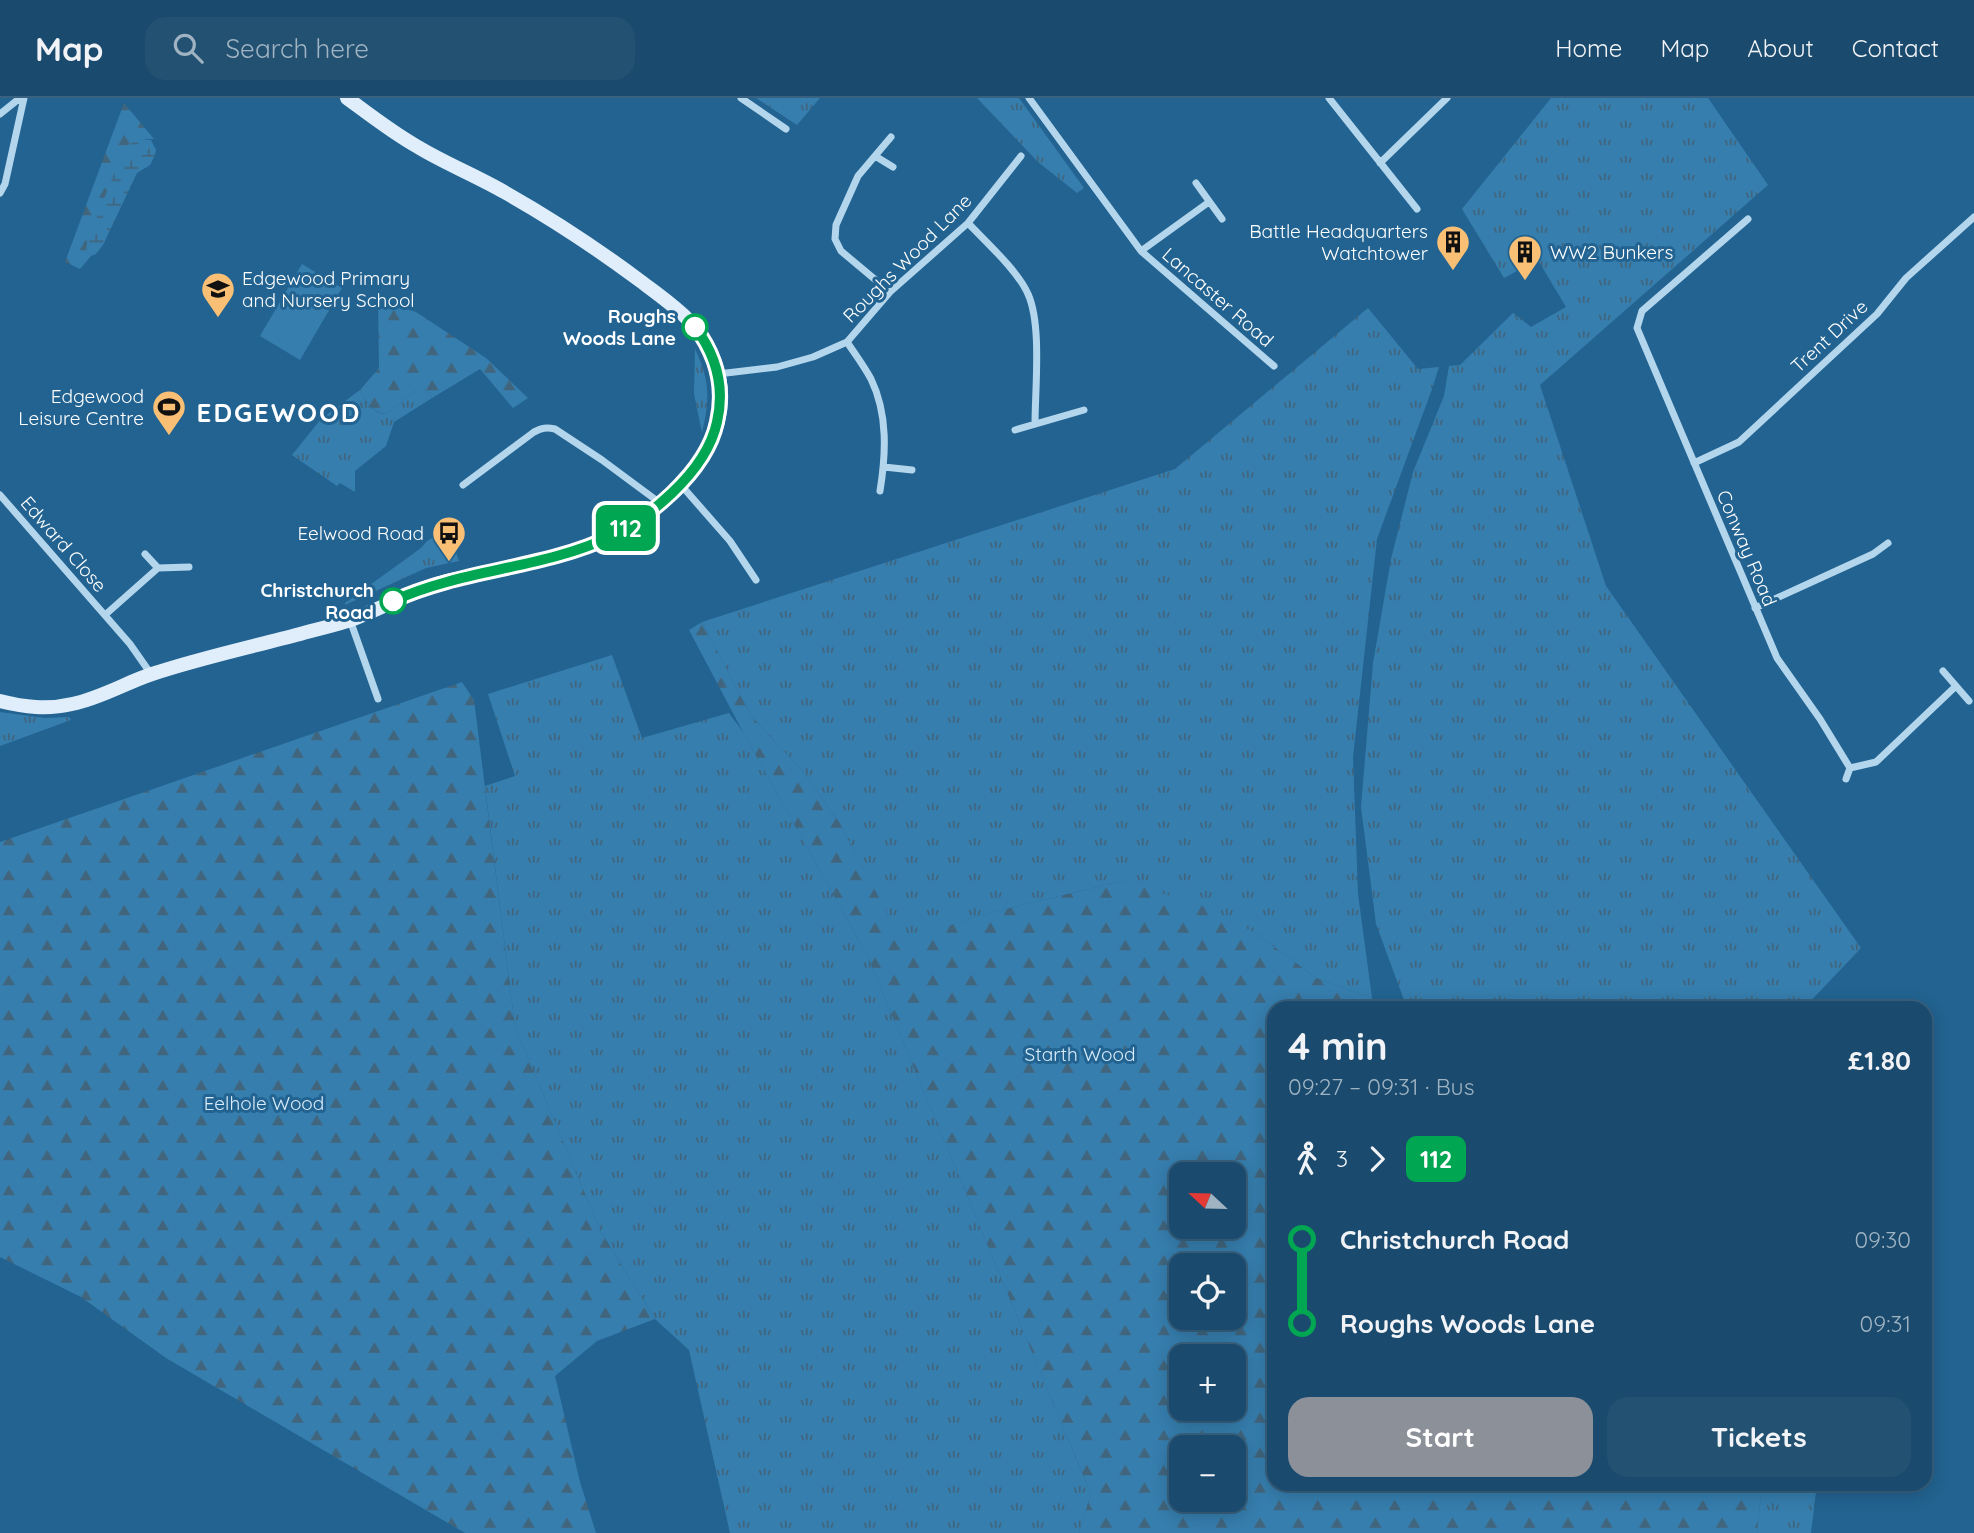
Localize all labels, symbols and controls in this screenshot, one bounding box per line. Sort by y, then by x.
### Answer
search box [145,17,635,80]
text: Map [35,28,103,69]
icon: search [169,29,207,67]
text: Search here [225,32,369,65]
text: Home [1555,33,1622,63]
text: Map [1660,33,1709,63]
text: About [1747,33,1814,63]
text: Contact [1852,33,1939,63]
street label: Roughs Wood Lane [838,189,976,327]
place label: Battle Headquarters Watchtower [1249,219,1429,265]
building icon: Battle Headquarters Watchtower [1434,223,1472,272]
building icon: WW2 Bunkers [1506,233,1544,282]
place label: WW2 Bunkers [1550,240,1673,264]
street label: Lancaster Road [1157,242,1279,352]
place label: Edgewood Primary and Nursery School [242,266,415,312]
school or university icon: Edgewood Primary and Nursery School [199,270,237,319]
street label: Trent Drive [1786,294,1872,378]
place label: Roughs Woods Lane [563,304,676,350]
marker: Roughs Woods Lane [682,314,708,340]
place label: Edgewood Leisure Centre [18,384,144,430]
sports icon: Edgewood Leisure Centre [150,388,188,437]
district label: EDGEWOOD [197,396,361,429]
street label: Conway Road [1712,486,1782,610]
street label: Edward Close [16,491,112,597]
line badge: 112 [586,505,666,551]
text: 112 [610,513,642,543]
bus stop icon: Eelwood Road [430,514,468,563]
place label: Eelwood Road [297,521,424,545]
place label: Christchurch Road [260,578,374,624]
marker: Christchurch Road [380,588,406,614]
text: 4 min [1288,1022,1388,1070]
park label: Starth Wood [1025,1042,1135,1066]
text: £1.80 [1848,1044,1911,1077]
text: 09:27 – 09:31 · Bus [1288,1072,1475,1101]
park label: Eelhole Wood [204,1091,324,1115]
icon: walk [1288,1140,1326,1178]
icon: forward [1358,1140,1396,1178]
text: 3 [1336,1144,1348,1173]
text: 112 [1420,1144,1452,1174]
north arrow [1169,1162,1246,1239]
map controls [1169,1162,1246,1512]
text: Christchurch Road [1340,1223,1569,1256]
text: 09:30 [1854,1225,1911,1254]
button: locate [1169,1253,1246,1330]
text: Roughs Woods Lane [1340,1307,1595,1340]
text: 09:31 [1860,1309,1911,1338]
button: + [1169,1344,1246,1421]
button: Start [1288,1397,1593,1477]
button: Tickets [1607,1397,1911,1477]
button: − [1169,1435,1246,1512]

